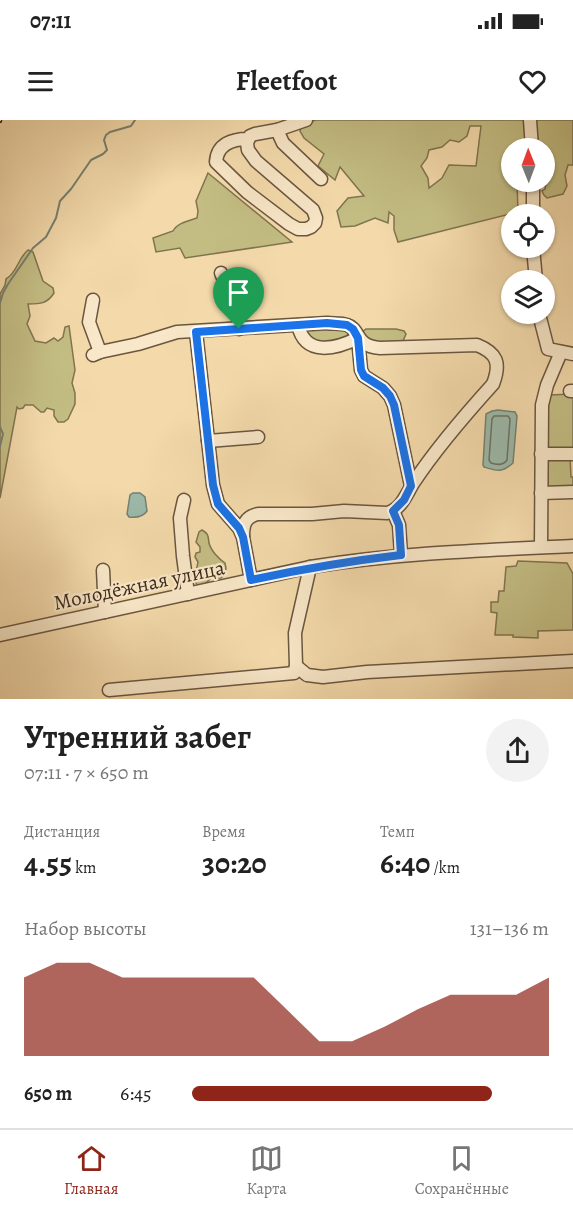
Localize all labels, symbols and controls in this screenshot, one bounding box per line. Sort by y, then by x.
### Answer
text: 07:11 [30,6,71,36]
text: Fleetfoot [236,63,337,99]
icon: menu [24,65,57,98]
icon: heart [516,65,549,98]
north arrow [501,138,555,192]
map controls [501,138,555,324]
button: locate [501,204,555,258]
pin [213,267,264,329]
button: layers [501,270,555,324]
icon: arrive [222,276,255,309]
street label: Молодёжная улица [51,553,227,617]
text: Утренний забег [24,714,251,759]
button: share [486,719,549,782]
text: 07:11 · 7 × 650 m [24,759,149,786]
text: Дистанция [24,821,100,843]
text: Время [202,821,246,843]
text: Темп [380,821,415,843]
text: 4.55 [24,843,72,883]
text: 30:20 [202,843,267,883]
text: 6:40 [380,843,430,883]
text: km [72,857,96,879]
text: /km [430,857,460,879]
text: Набор высоты [24,915,147,942]
text: 131–136 m [470,915,549,942]
text: 650 m [24,1080,72,1107]
text: 6:45 [120,1080,152,1107]
tab: Главная [64,1142,118,1200]
tab: Карта [246,1142,287,1200]
tab: Сохранённые [415,1142,509,1200]

